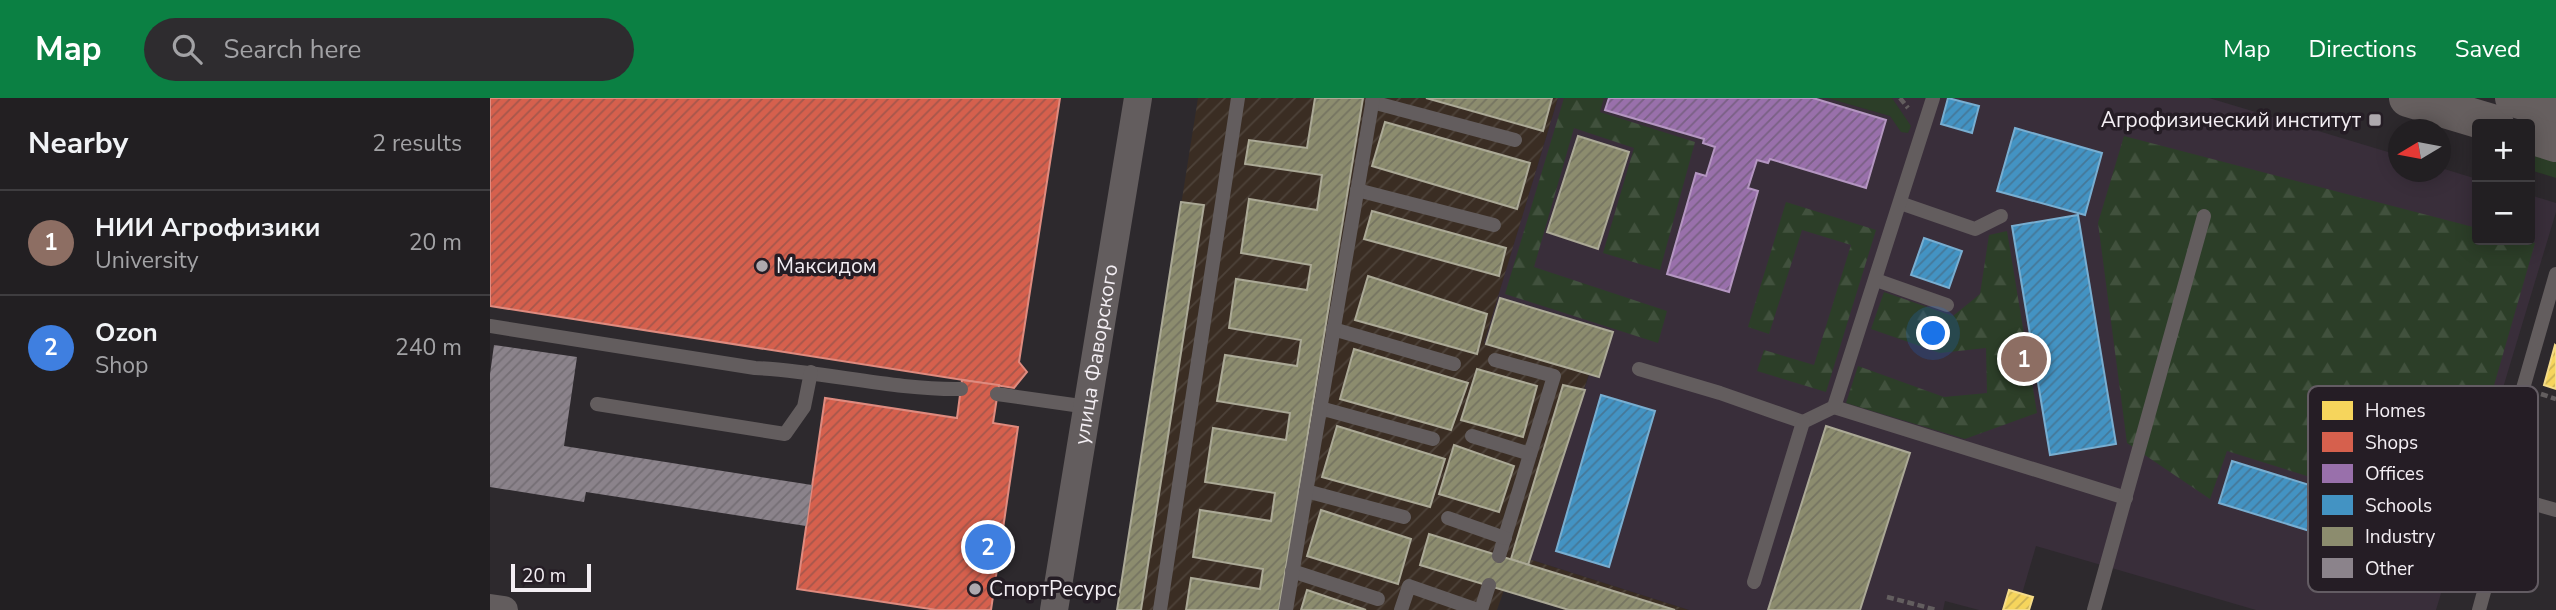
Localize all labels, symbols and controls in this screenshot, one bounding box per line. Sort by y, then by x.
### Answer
search box [144,18,634,81]
text: Map [35,27,102,72]
icon: search [168,30,206,68]
text: Search here [224,32,361,67]
text: Map [2223,33,2270,65]
text: Directions [2308,33,2417,65]
text: Saved [2455,33,2521,65]
place label: Агрофизический институт [2101,106,2362,134]
marker: Агрофизический институт [2367,112,2383,128]
north arrow [2388,119,2451,182]
map controls [2472,119,2535,245]
button: + [2472,119,2535,182]
text: Nearby [28,123,128,164]
text: 2 results [372,128,462,159]
button: − [2472,182,2535,245]
text: НИИ Агрофизики [95,210,320,245]
text: 1 [44,227,58,258]
text: 20 m [409,227,462,258]
text: University [95,245,199,276]
place label: Максидом [776,252,877,280]
marker: Максидом [754,258,770,274]
street label: улица Фаворского [1067,262,1125,447]
text: Ozon [95,315,158,350]
your location [1916,316,1950,350]
text: 2 [44,332,58,363]
text: 240 m [395,332,462,363]
pin: 1 [2001,333,2047,385]
text: Shop [95,350,148,381]
legend [2308,386,2538,592]
text: Homes [2365,398,2426,424]
text: Shops [2365,430,2418,456]
text: Offices [2365,461,2424,487]
text: Schools [2365,493,2432,519]
pin: 2 [965,521,1011,573]
text: Industry [2365,524,2435,550]
text: Other [2365,556,2414,582]
scale bar [511,561,592,593]
text: 20 m [522,563,566,589]
place label: СпортРесурс [989,575,1117,603]
marker: СпортРесурс [967,581,983,597]

